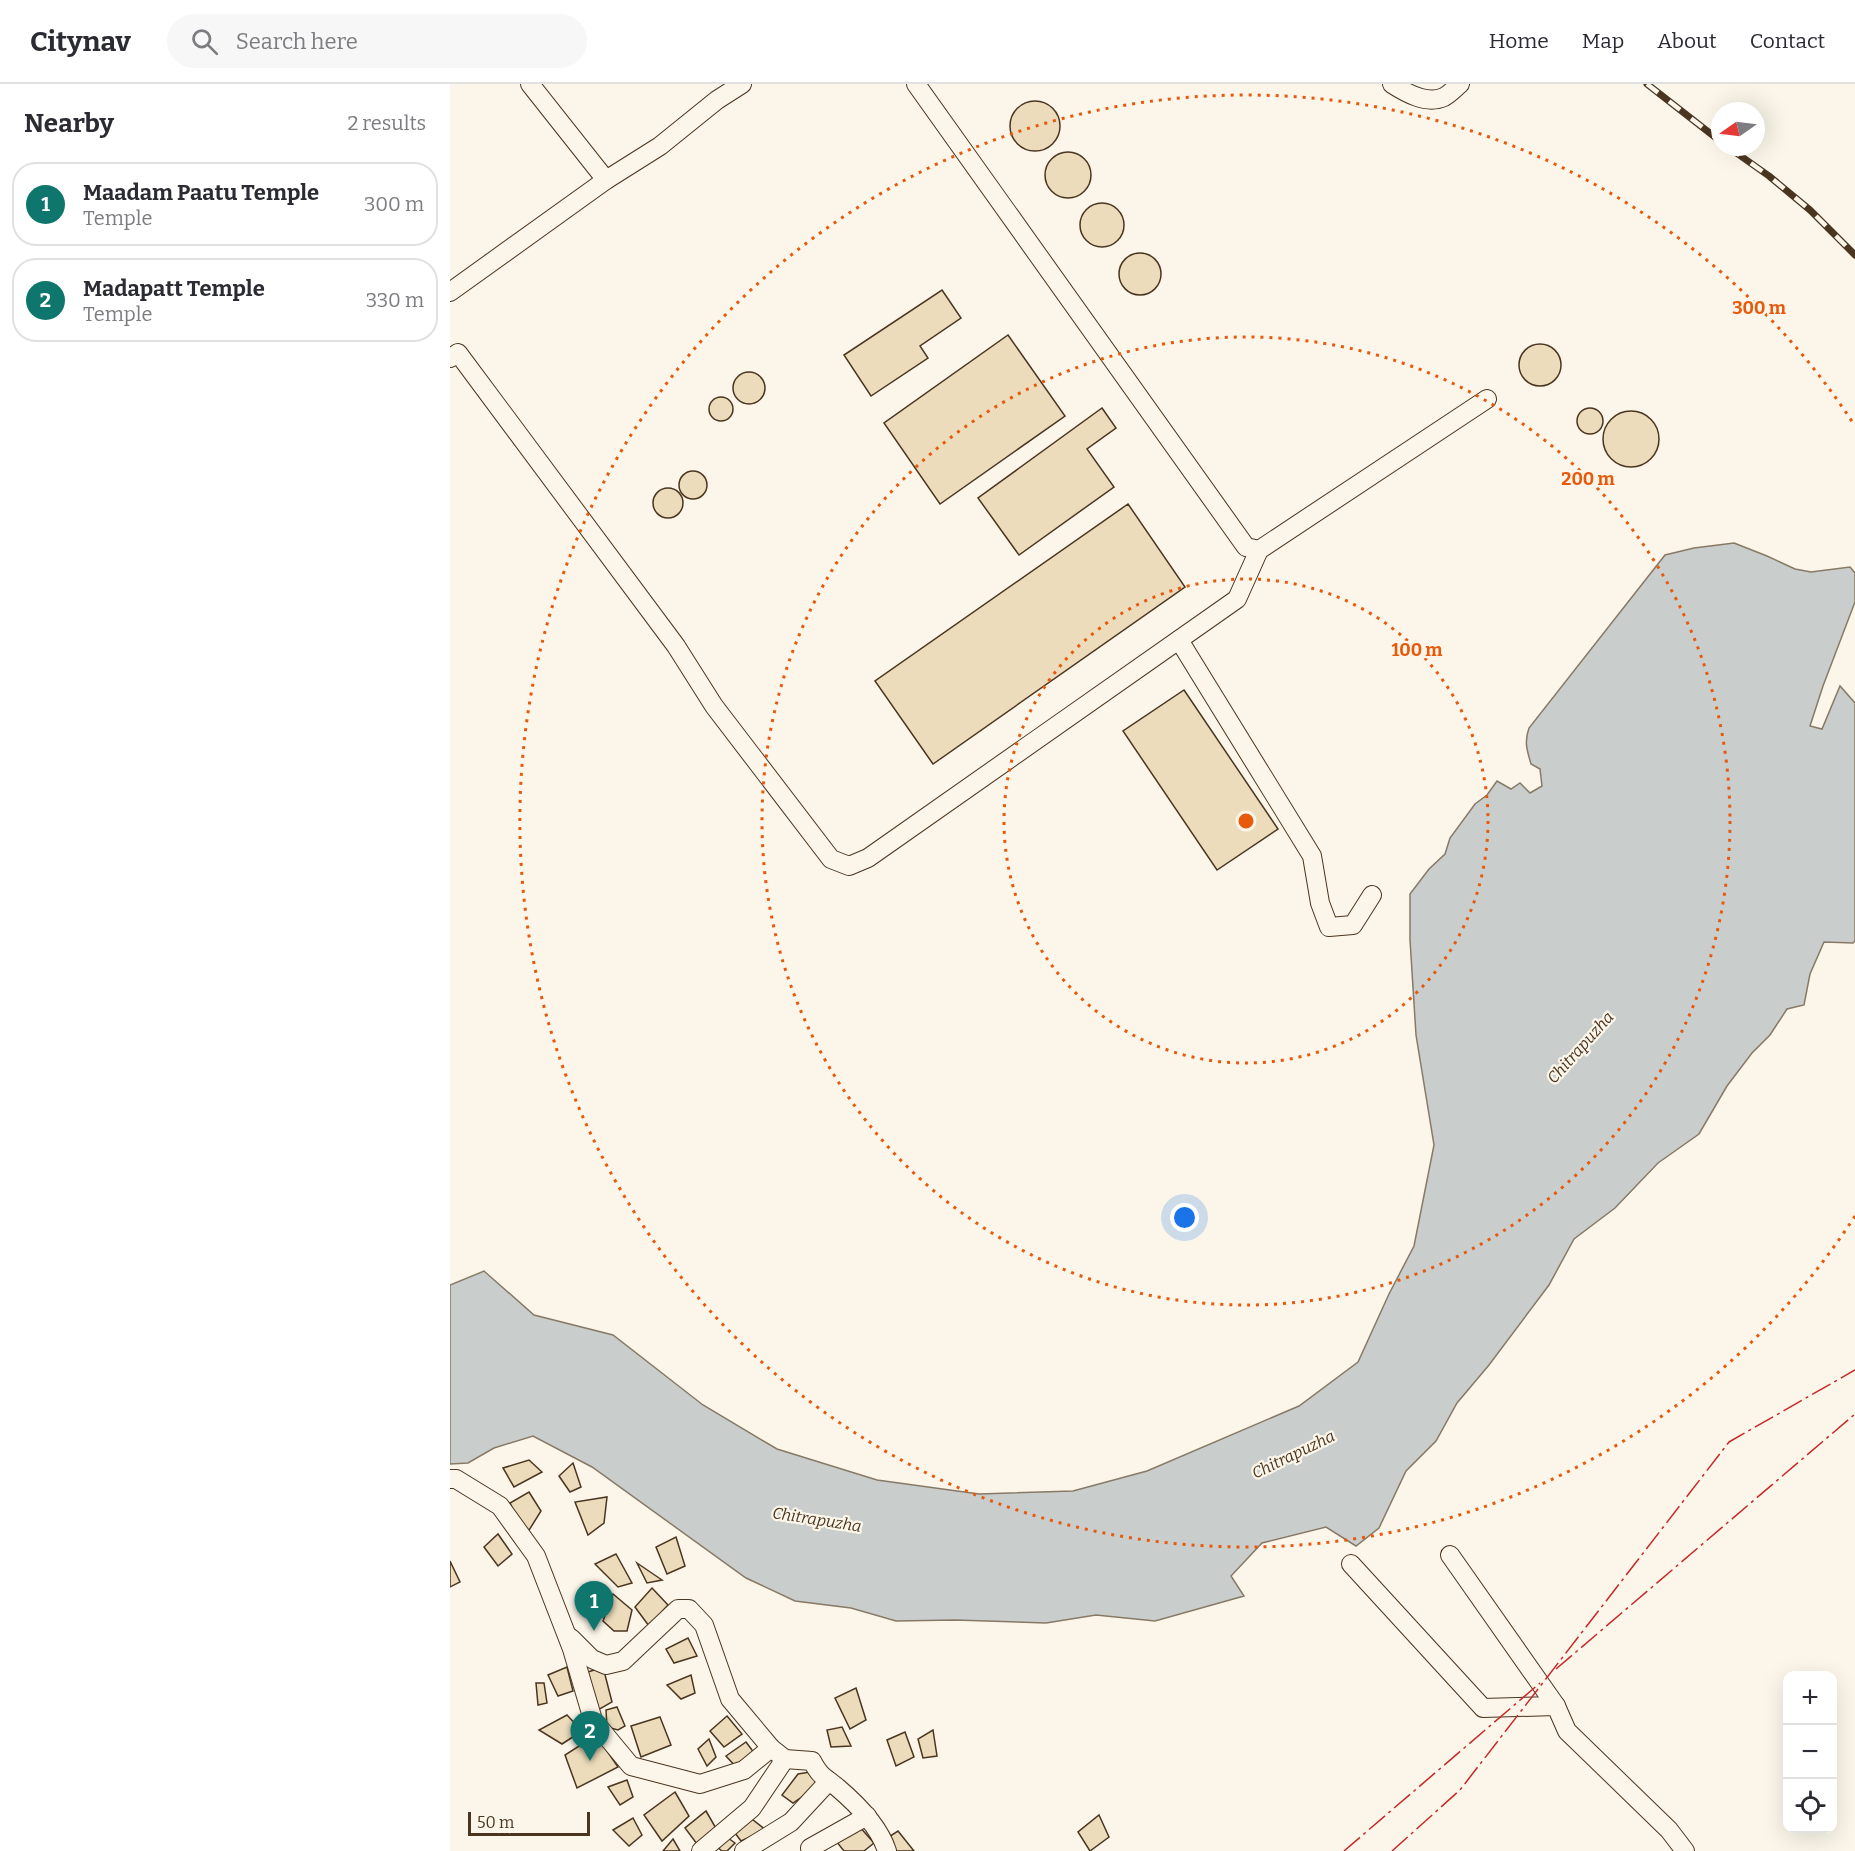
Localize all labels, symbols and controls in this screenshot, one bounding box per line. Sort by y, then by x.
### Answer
search box [167,14,587,68]
text: Citynav [30,25,131,58]
icon: search [188,25,221,58]
text: Search here [236,28,358,55]
text: Home [1489,28,1549,54]
text: Map [1582,28,1624,54]
text: About [1657,28,1717,54]
text: Contact [1750,28,1825,54]
north arrow [1711,102,1765,156]
text: Nearby [24,108,114,139]
text: 2 results [347,111,426,135]
text: Maadam Paatu Temple [83,179,319,206]
text: 1 [41,192,50,216]
text: 300 m [364,192,424,216]
text: Temple [83,206,152,230]
text: Madapatt Temple [83,275,265,302]
text: 2 [40,288,51,312]
text: 330 m [366,288,424,312]
text: 300 m [1732,297,1786,319]
text: Temple [83,302,152,326]
text: 200 m [1561,468,1615,490]
text: 100 m [1391,639,1443,661]
centre of rings [1236,811,1256,831]
water label: Chitrapuzha [1543,1008,1618,1087]
your location [1170,1203,1199,1232]
water label: Chitrapuzha [1249,1426,1338,1483]
water label: Chitrapuzha [771,1503,863,1536]
pin: 1 [574,1582,614,1631]
map controls [1783,1671,1837,1833]
button: + [1783,1671,1837,1725]
pin: 2 [570,1712,610,1761]
button: − [1783,1725,1837,1779]
button: locate [1783,1779,1837,1833]
scale bar [468,1809,590,1836]
text: 50 m [477,1813,514,1832]

